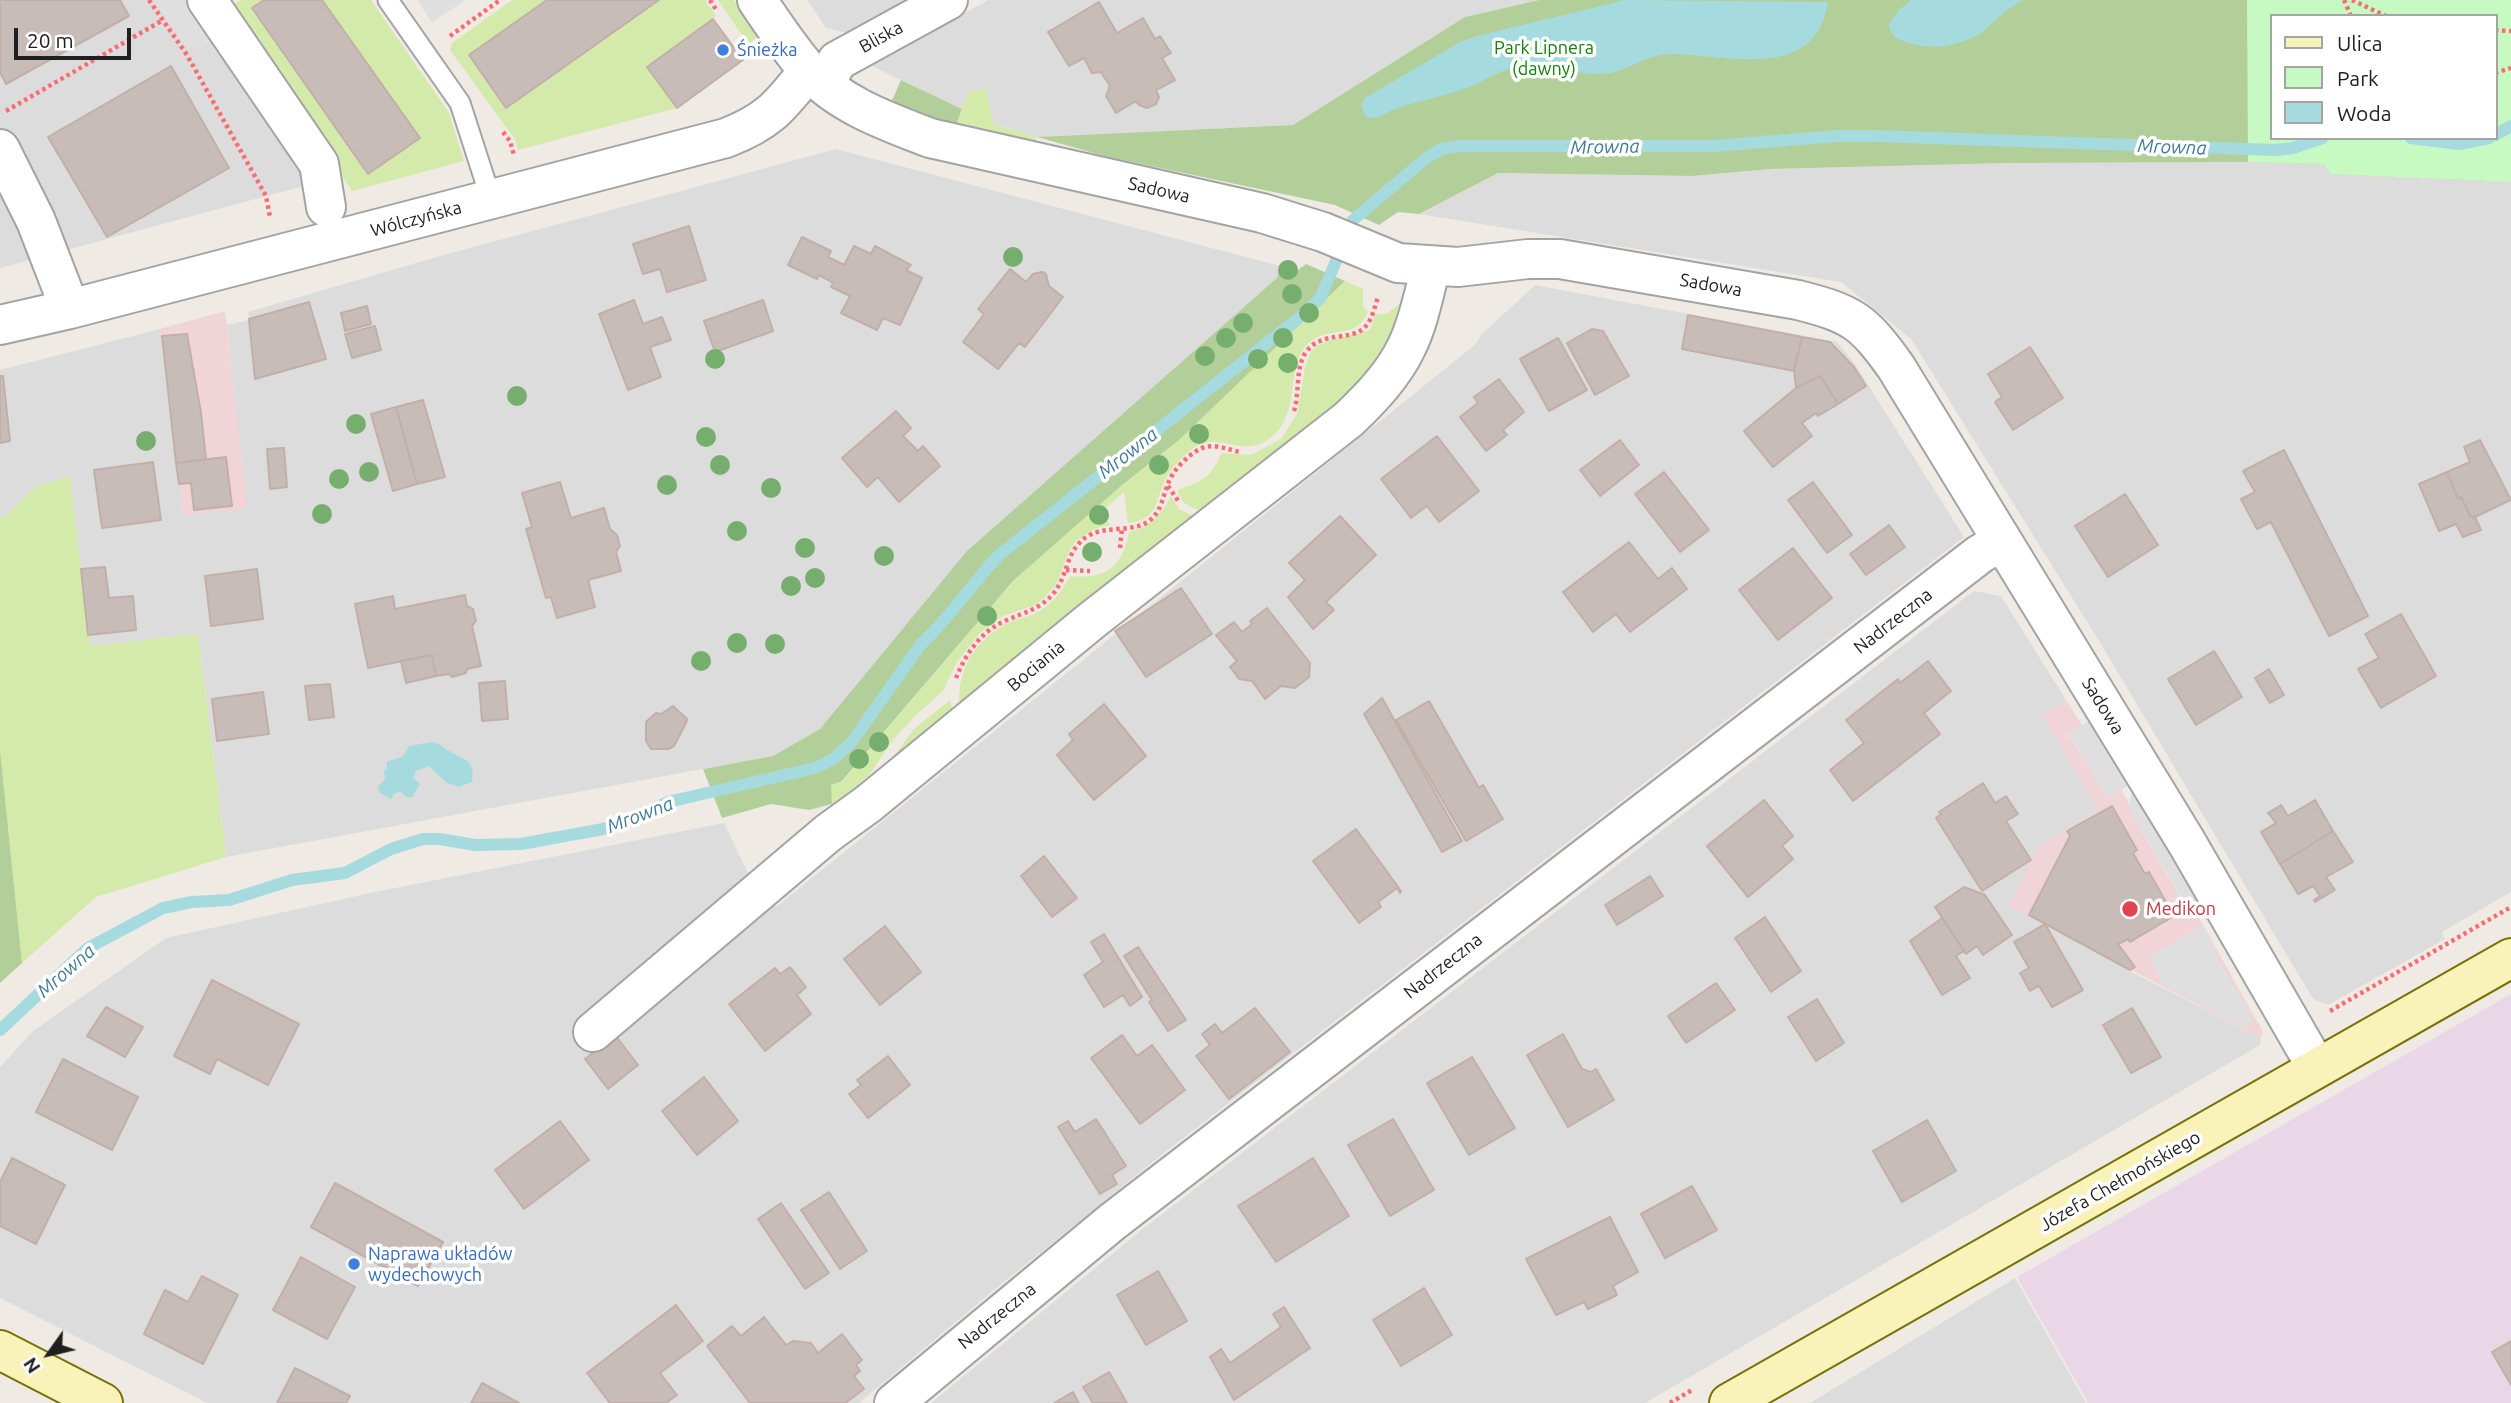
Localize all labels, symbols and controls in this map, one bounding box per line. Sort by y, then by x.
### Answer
scale bar [18,14,135,58]
legend [2270,14,2497,140]
street label: Bliska [855,16,907,58]
text: 20 m [27,28,74,52]
text: Ulica [2337,31,2382,55]
park label: Park Lipnera (dawny) [1494,37,1594,80]
place label: Śnieżka [737,39,798,61]
marker: Śnieżka [715,42,731,58]
text: Park [2337,66,2379,90]
text: Woda [2337,101,2391,125]
water label: Mrowna [2137,134,2207,160]
water label: Mrowna [1570,135,1640,159]
street label: Sadowa [1126,172,1192,208]
street label: Wólczyńska [368,196,464,242]
street label: Sadowa [1678,269,1744,301]
water label: Mrowna [1094,423,1162,483]
street label: Nadrzeczna [1849,584,1937,658]
street label: Bociania [1003,636,1069,696]
street label: Sadowa [2077,674,2129,738]
water label: Mrowna [604,792,676,838]
place label: Medikon [2146,898,2216,920]
marker: Medikon [2120,899,2140,919]
street label: Nadrzeczna [1399,929,1487,1003]
water label: Mrowna [32,940,100,1002]
street label: Józefa Chełmońskiego [2036,1126,2204,1236]
place label: Naprawa układów wydechowych [368,1243,512,1286]
marker: Naprawa układów wydechowych [346,1256,362,1272]
street label: Nadrzeczna [954,1278,1040,1354]
north arrow [14,1319,84,1389]
text: N [19,1354,45,1378]

